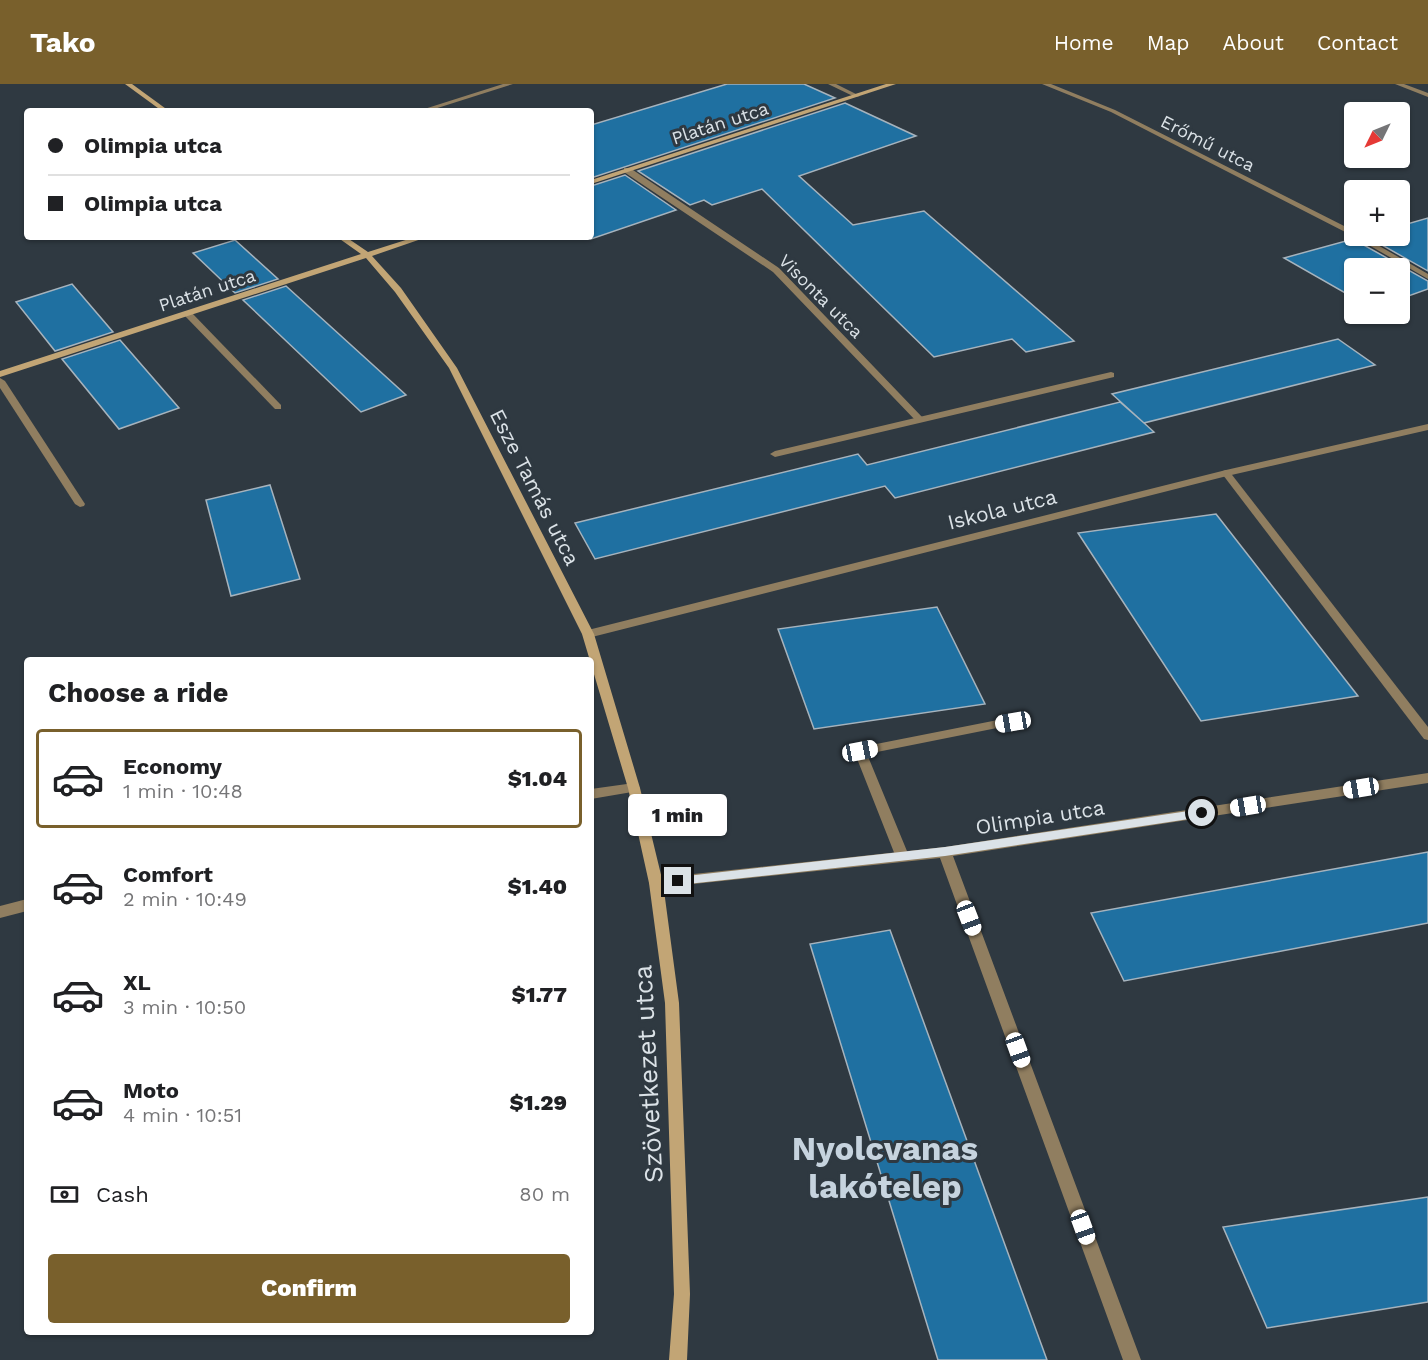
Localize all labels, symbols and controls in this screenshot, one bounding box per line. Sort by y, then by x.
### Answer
text: Tako [30,26,95,59]
text: Home [1054,30,1114,55]
text: Map [1147,30,1190,55]
text: About [1223,30,1284,55]
text: Contact [1317,30,1398,55]
street label: Platán utca [669,98,771,148]
north arrow [1344,102,1410,168]
map controls [1344,102,1410,324]
street label: Erőmű utca [1157,110,1259,176]
text: Olimpia utca [84,133,222,158]
button: + [1344,180,1410,246]
text: Olimpia utca [84,191,222,216]
street label: Visonta utca [775,250,867,342]
button: − [1344,258,1410,324]
street label: Platán utca [156,265,258,315]
street label: Esze Tamás utca [485,405,585,569]
street label: Iskola utca [945,483,1059,535]
text: Choose a ride [48,677,228,709]
car [994,710,1032,734]
car [841,739,879,763]
icon: car [51,752,105,806]
text: Economy [123,754,222,779]
text: $1.04 [508,766,567,791]
car [1342,776,1380,800]
text: 1 min · 10:48 [123,779,243,803]
callout: 1 min [628,794,728,836]
street label: Olimpia utca [974,794,1106,840]
car [1229,794,1267,818]
route start [1188,799,1215,826]
text: 1 min [652,803,703,827]
icon: car [51,860,105,914]
text: Comfort [123,862,213,887]
route end [664,867,691,894]
text: $1.40 [508,874,567,899]
text: 2 min · 10:49 [123,887,247,911]
car [954,898,984,938]
street label: Szövetkezet utca [627,964,669,1184]
icon: car [51,968,105,1022]
text: XL [123,970,151,995]
text: $1.77 [512,982,567,1007]
text: 3 min · 10:50 [123,995,246,1019]
car [1003,1030,1033,1070]
icon: car [51,1076,105,1130]
text: Moto [123,1078,179,1103]
text: $1.29 [510,1090,567,1115]
text: 4 min · 10:51 [123,1103,242,1127]
district label: Nyolcvanas lakótelep [792,1129,978,1206]
icon: cash [48,1178,81,1211]
text: Cash [96,1182,149,1207]
text: 80 m [519,1182,570,1206]
car [1068,1207,1098,1247]
button: Confirm [48,1254,570,1323]

